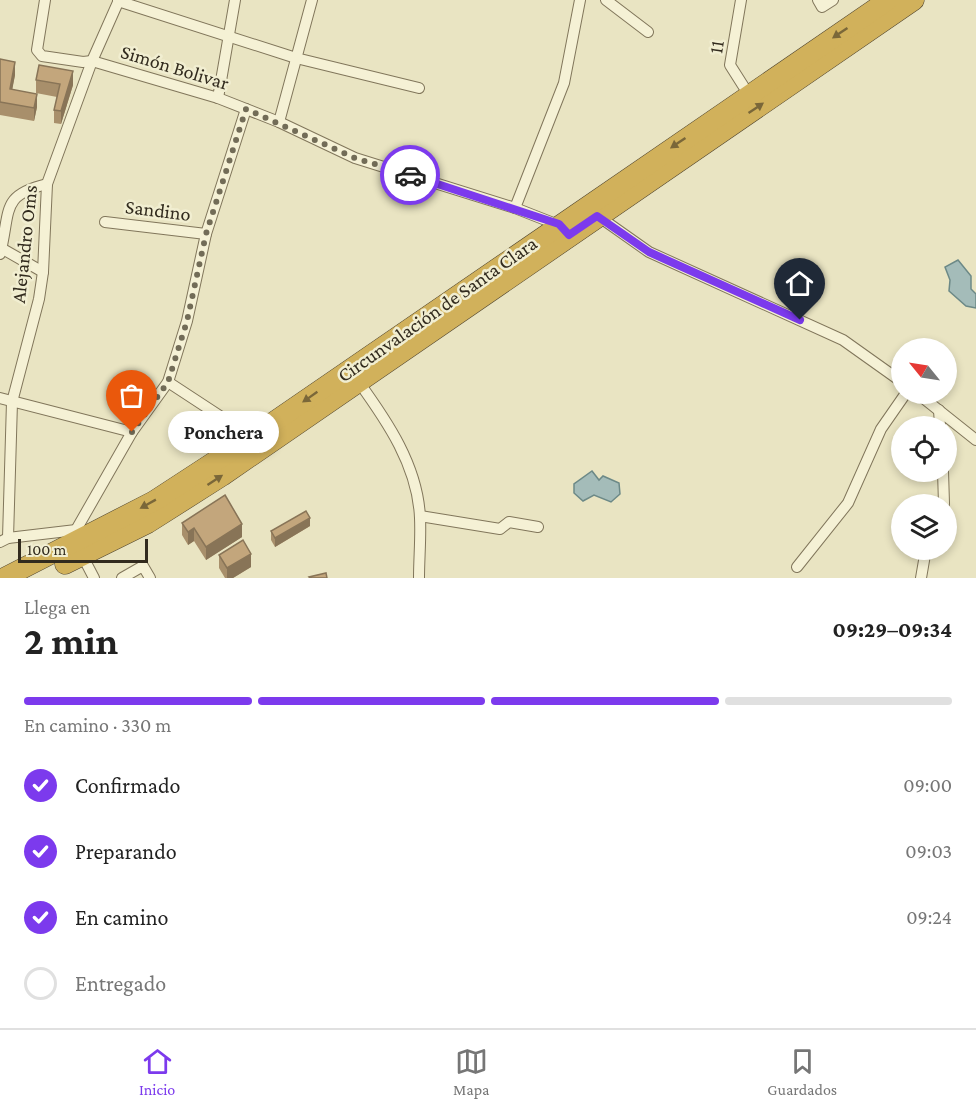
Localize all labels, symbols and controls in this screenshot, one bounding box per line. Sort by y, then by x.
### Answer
one-way arrow [832,27,848,39]
street label: 11 [704,39,728,55]
street label: Simón Bolivar [118,40,232,94]
one-way arrow [748,103,764,114]
one-way arrow [671,137,687,149]
courier [380,145,440,205]
icon: car [394,159,427,192]
street label: Alejandro Oms [7,184,42,304]
street label: Sandino [124,195,192,225]
street label: Circunvalación de Santa Clara [333,232,541,386]
pin [774,258,825,320]
icon: home [783,267,816,300]
north arrow [891,338,957,404]
map controls [891,338,957,560]
pin [106,370,157,432]
icon: bag [115,379,148,412]
one-way arrow [303,391,319,403]
callout: Ponchera [168,411,279,453]
button: locate [891,416,957,482]
text: Ponchera [184,421,263,443]
one-way arrow [207,475,223,486]
button: layers [891,494,957,560]
one-way arrow [139,499,156,509]
scale bar [18,536,148,564]
text: 100 m [27,541,66,558]
text: Llega en [24,596,90,618]
text: 09:29–09:34 [833,617,952,642]
text: 2 min [24,619,118,662]
text: En camino · 330 m [24,714,171,736]
icon: check [24,769,57,802]
text: Confirmado [75,773,181,798]
text: 09:00 [903,774,952,796]
icon: check [24,835,57,868]
text: Preparando [75,839,177,864]
text: 09:03 [905,840,952,862]
icon: check [24,901,57,934]
text: En camino [75,905,168,930]
text: 09:24 [906,906,952,928]
text: Entregado [75,971,166,996]
tab: Inicio [139,1045,175,1098]
tab: Mapa [453,1045,490,1098]
tab: Guardados [767,1045,837,1098]

